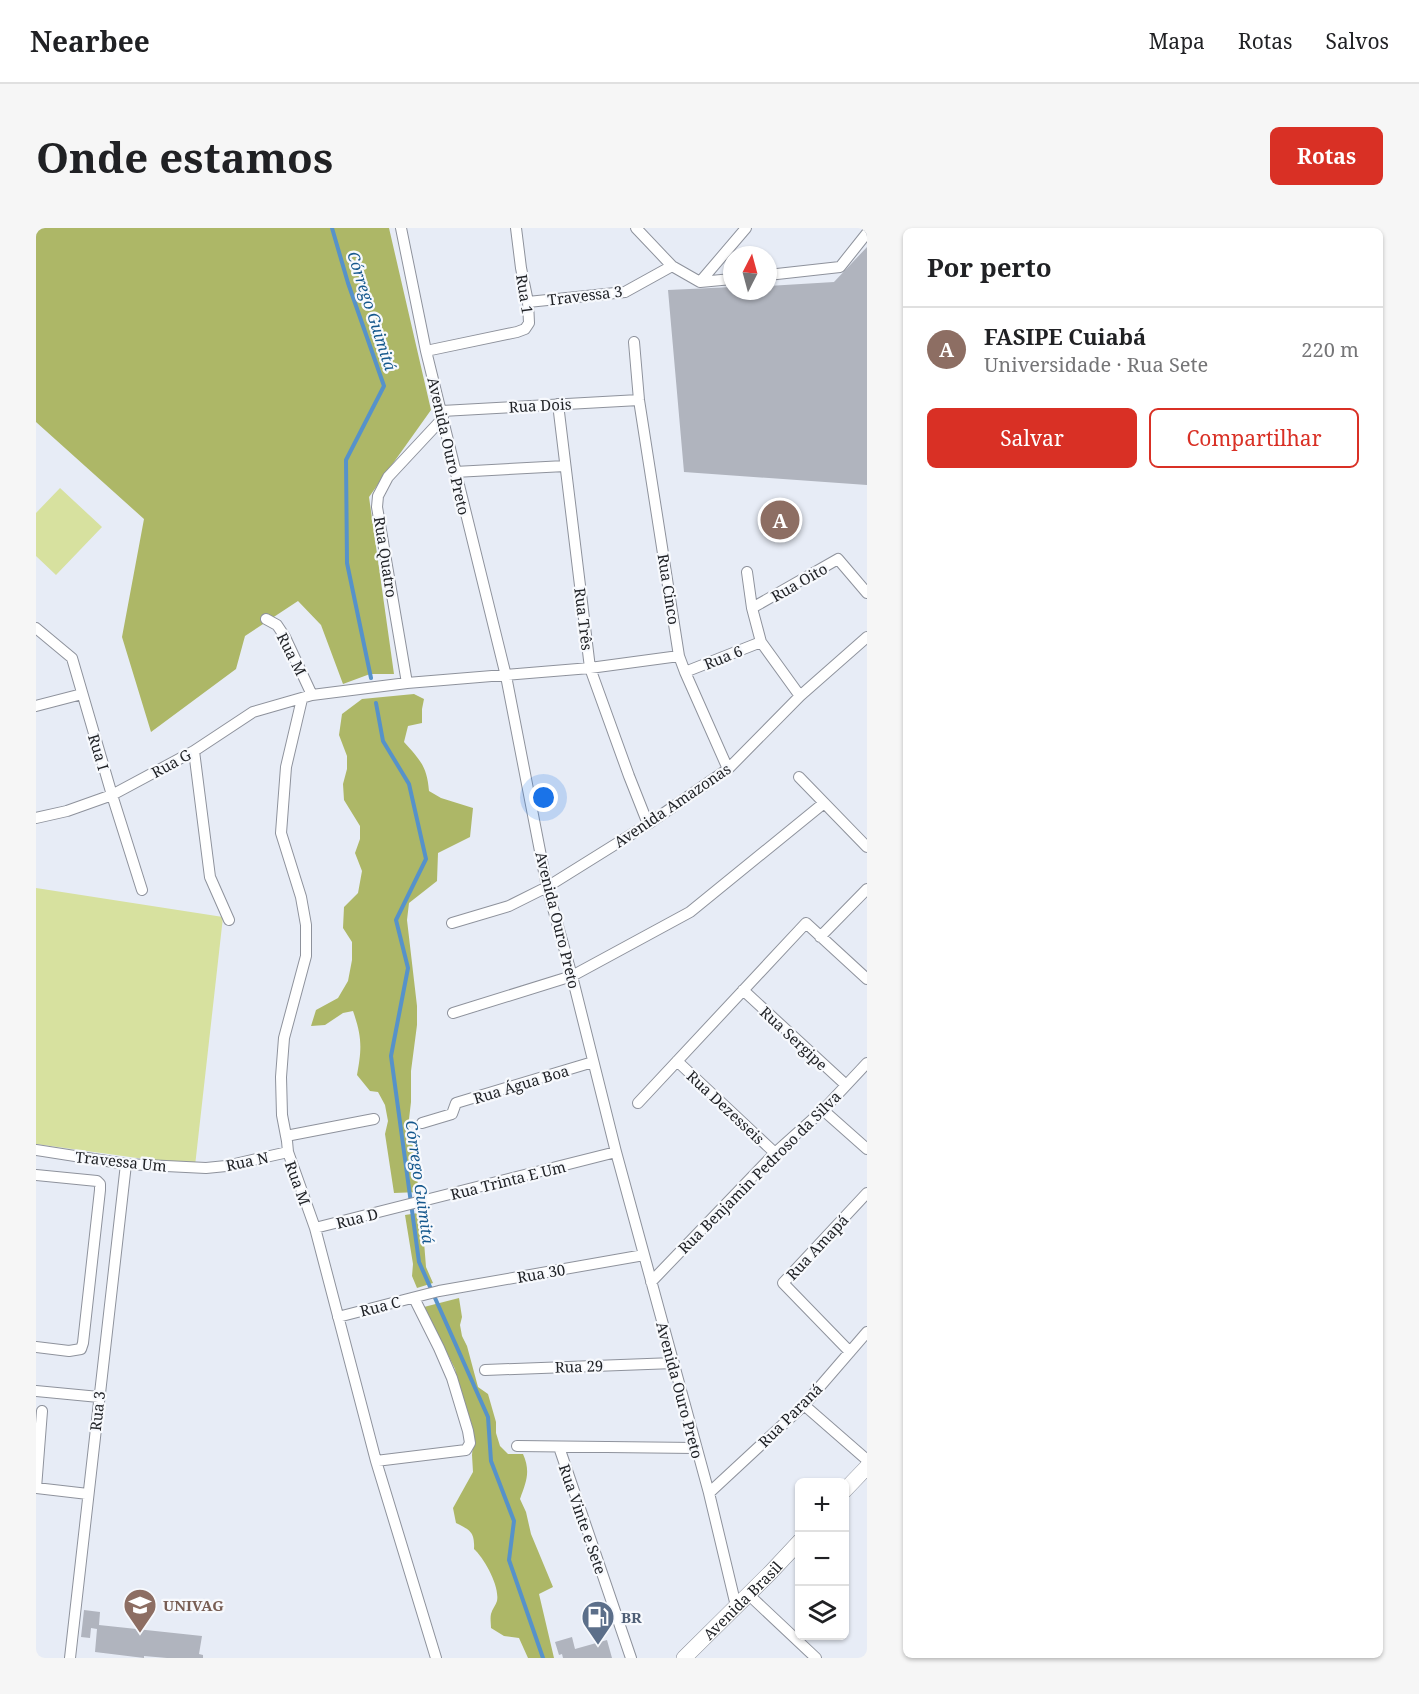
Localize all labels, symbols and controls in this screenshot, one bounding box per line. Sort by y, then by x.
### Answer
text: Nearbee [30,22,150,60]
text: Mapa [1149,27,1205,55]
text: Rotas [1238,27,1292,55]
text: Salvos [1325,27,1389,55]
button: Rotas [1270,127,1383,185]
text: Onde estamos [36,128,333,185]
north arrow [723,246,777,300]
water label: Córrego Guimitá [342,249,402,374]
text: Por perto [927,249,1052,285]
street label: Rua 1 [512,273,538,315]
street label: Travessa 3 [546,280,624,310]
text: FASIPE Cuiabá [984,321,1146,351]
text: A [939,336,954,363]
text: 220 m [1301,336,1359,363]
text: Universidade · Rua Sete [984,351,1208,378]
street label: Avenida Ouro Preto [423,375,475,517]
street label: Rua Dois [508,393,572,417]
button: Salvar [927,408,1137,468]
button: Compartilhar [1149,408,1359,468]
pin: A [760,498,800,542]
street label: Rua Quatro [370,515,402,599]
street label: Rua Cinco [654,552,684,626]
street label: Rua Oito [767,558,831,606]
street label: Rua Três [570,587,598,652]
street label: Rua M [273,629,311,679]
street label: Rua 6 [701,640,745,674]
street label: Rua I [84,731,114,773]
street label: Rua G [148,744,195,782]
street label: Avenida Amazonas [610,758,734,852]
your location [529,783,558,812]
street label: Avenida Ouro Preto [531,849,585,991]
street label: Rua Sergipe [756,1002,832,1074]
street label: Rua Água Boa [471,1060,571,1108]
street label: Rua Dezesseis [683,1066,769,1148]
street label: Rua Benjamin Pedroso da Silva [673,1086,845,1258]
water label: Córrego Guimitá [400,1119,440,1246]
street label: Travessa Um [74,1146,168,1176]
street label: Rua N [224,1147,271,1175]
street label: Rua Trinta E Um [448,1156,568,1204]
street label: Rua M [281,1158,315,1208]
street label: Rua D [334,1203,380,1233]
street label: Rua Amapá [782,1210,852,1284]
street label: Rua 30 [515,1259,567,1287]
street label: Rua C [358,1291,402,1321]
street label: Avenida Ouro Preto [652,1319,708,1461]
street label: Rua 29 [554,1355,604,1377]
street label: Rua Paraná [754,1379,826,1451]
street label: Rua 3 [85,1390,109,1432]
street label: Rua Vinte e Sete [555,1461,611,1577]
map controls [795,1478,849,1640]
button: + [795,1478,849,1532]
button: − [795,1532,849,1586]
street label: Avenida Brasil [698,1556,786,1644]
button: layers [795,1586,849,1640]
school or university icon: UNIVAG [122,1587,158,1634]
place label: UNIVAG [163,1595,224,1615]
fuel station icon: BR [580,1599,616,1646]
place label: BR [621,1607,642,1627]

